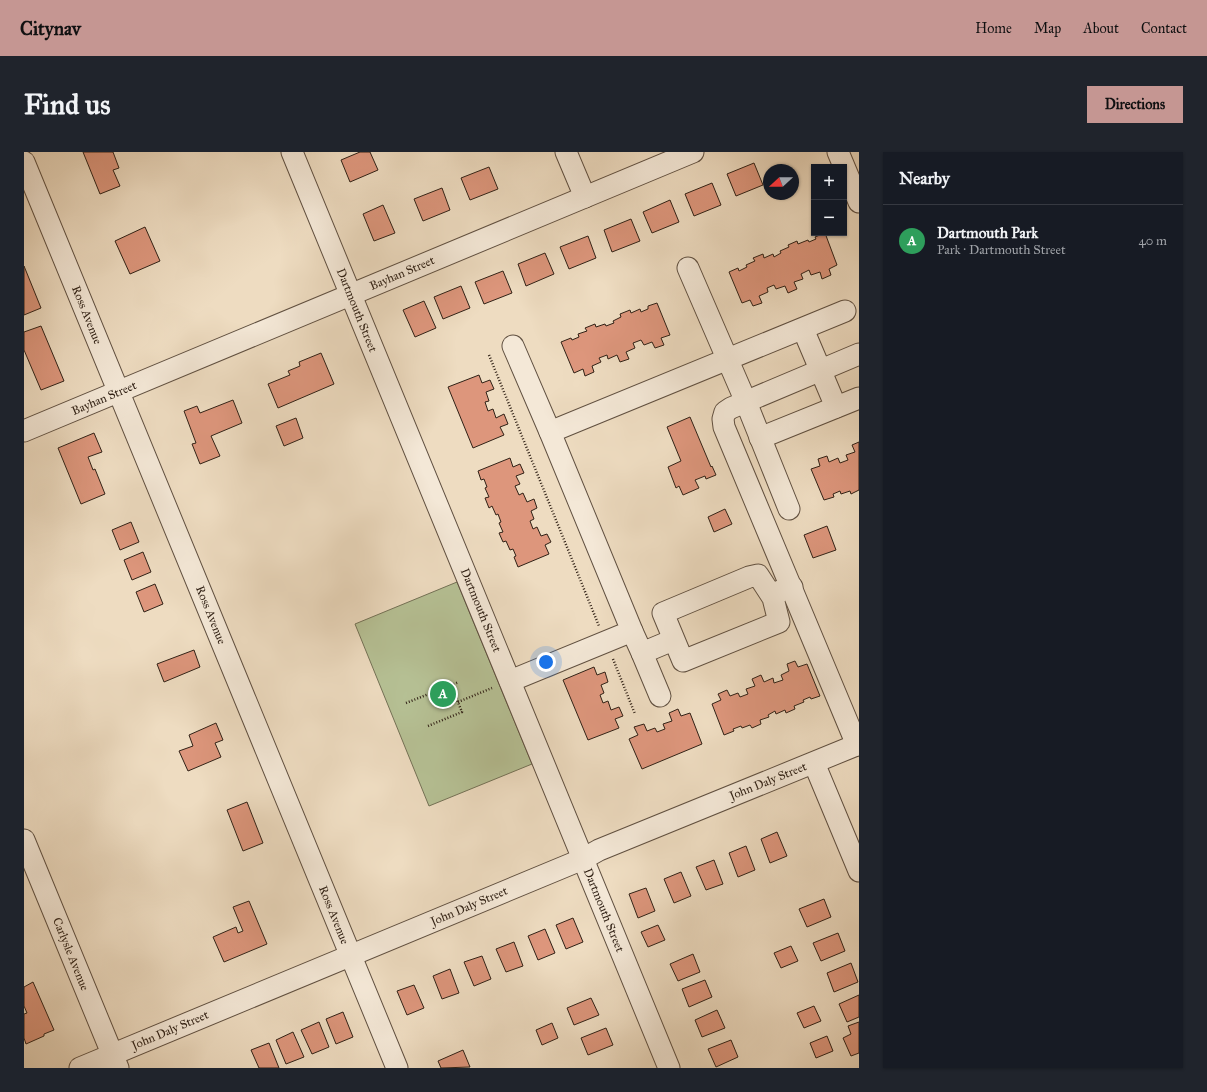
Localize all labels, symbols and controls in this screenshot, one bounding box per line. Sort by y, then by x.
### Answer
text: Citynav [20,17,81,40]
text: Home [975,20,1012,37]
text: Map [1034,20,1061,37]
text: About [1083,20,1119,37]
text: Contact [1141,20,1187,37]
button: Directions [1087,86,1183,123]
text: Find us [24,87,110,122]
north arrow [763,164,799,200]
map controls [811,164,847,236]
button: + [811,164,847,200]
text: Nearby [899,168,950,189]
button: − [811,200,847,236]
text: Dartmouth Park [937,224,1038,242]
text: A [908,233,916,249]
text: 40 m [1138,233,1167,249]
text: Park · Dartmouth Street [937,242,1066,258]
street label: Bayhan Street [368,253,437,293]
street label: Dartmouth Street [334,266,380,355]
street label: Ross Avenue [69,284,105,346]
street label: Bayhan Street [70,378,139,418]
street label: Dartmouth Street [458,566,504,655]
street label: Ross Avenue [193,584,229,646]
your location [536,652,556,672]
pin: A [430,679,456,709]
street label: John Daly Street [725,759,810,805]
street label: Dartmouth Street [581,866,627,955]
street label: John Daly Street [427,883,511,930]
street label: Ross Avenue [316,884,352,946]
street label: Carlysle Avenue [50,915,92,993]
street label: John Daly Street [128,1007,212,1054]

